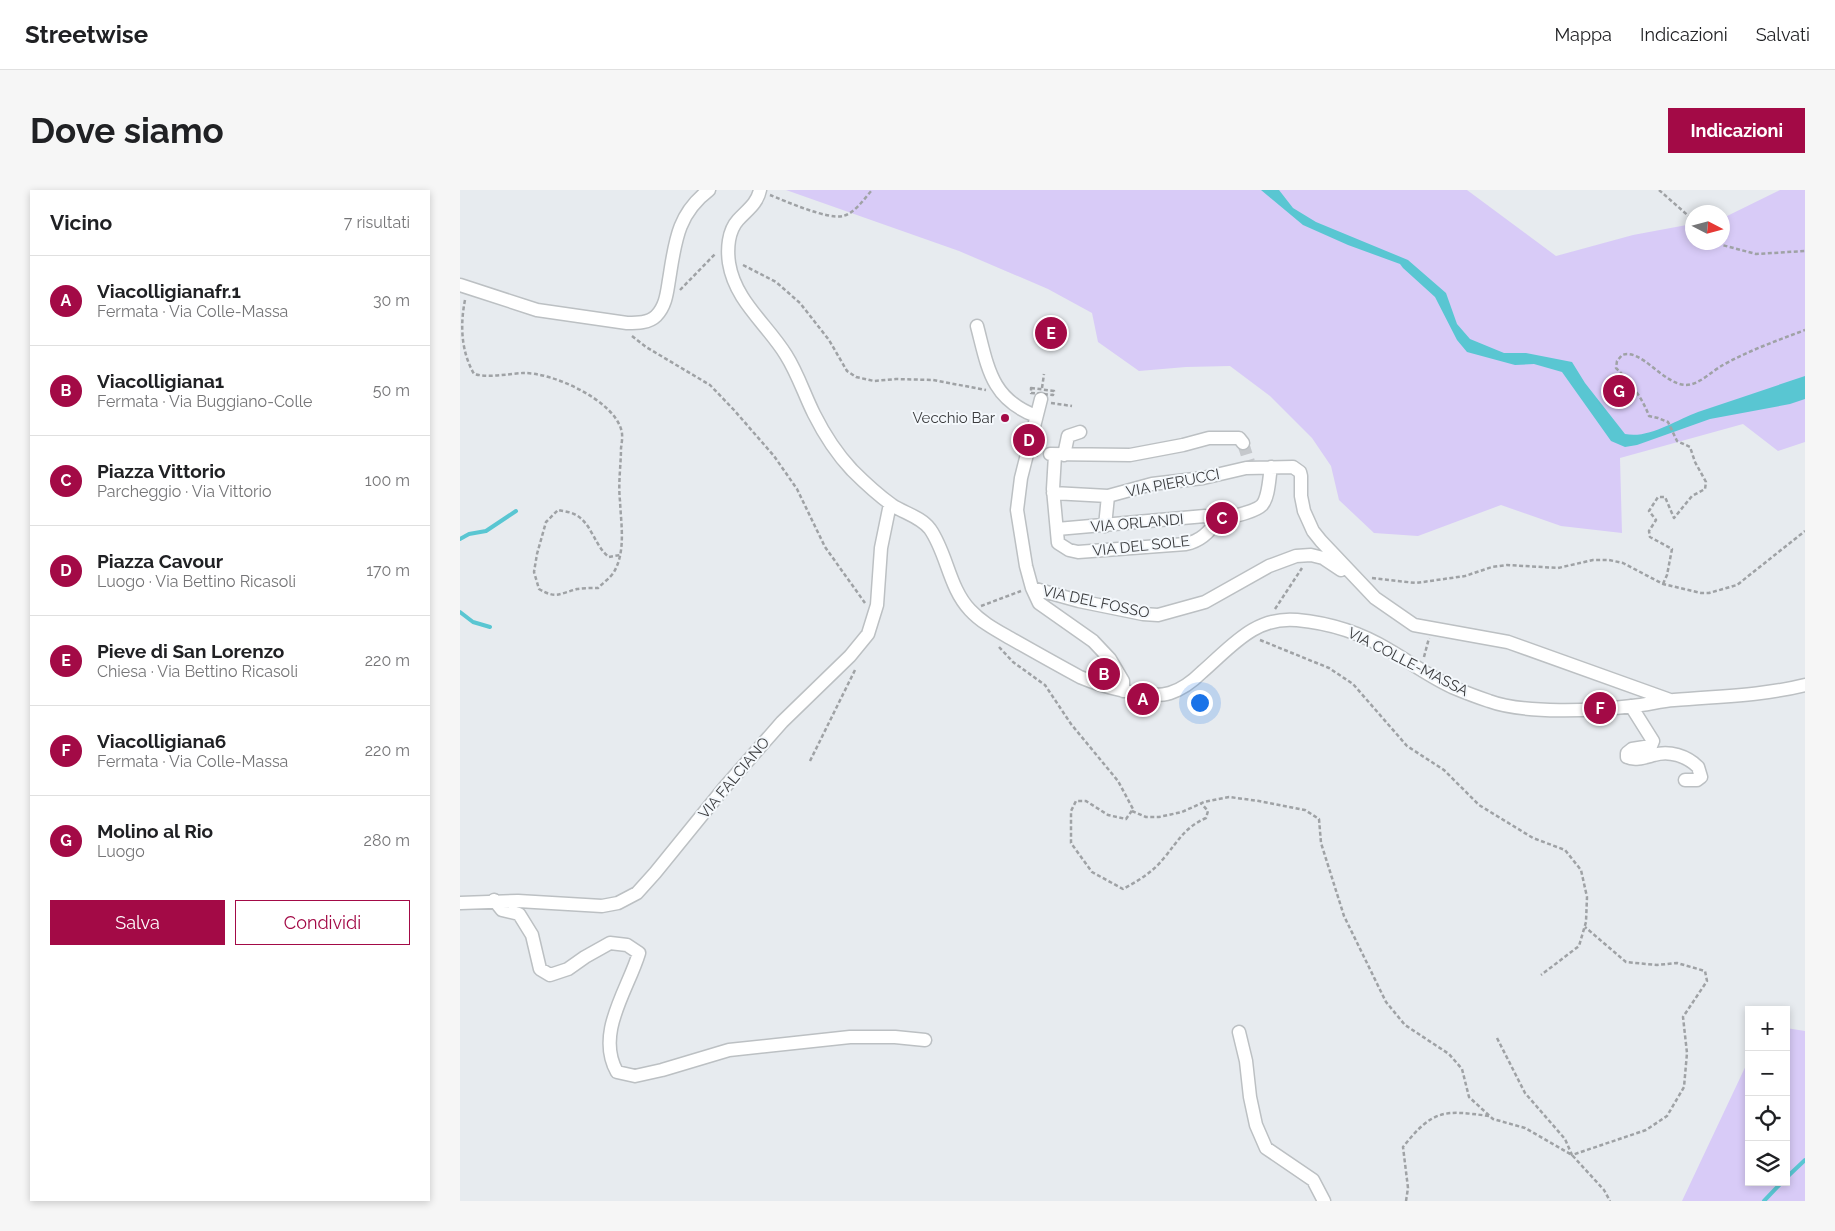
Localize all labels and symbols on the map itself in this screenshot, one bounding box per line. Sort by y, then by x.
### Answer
north arrow [1685,205,1730,250]
pin: E [1035,314,1067,352]
pin: G [1603,372,1635,410]
place label: Vecchio Bar [912,409,996,427]
marker: Vecchio Bar [999,412,1011,424]
pin: D [1013,421,1045,459]
street label: VIA PIERUCCI [1125,465,1221,501]
pin: C [1206,499,1238,537]
street label: VIA ORLANDI [1090,510,1184,536]
street label: VIA DEL SOLE [1091,532,1191,560]
street label: VIA DEL FOSSO [1041,582,1151,622]
street label: VIA COLLE-MASSA [1345,624,1471,700]
pin: B [1088,655,1120,693]
pin: A [1127,680,1159,718]
pin: F [1584,689,1616,727]
your location [1187,690,1213,716]
street label: VIA FALCIANO [695,734,773,822]

